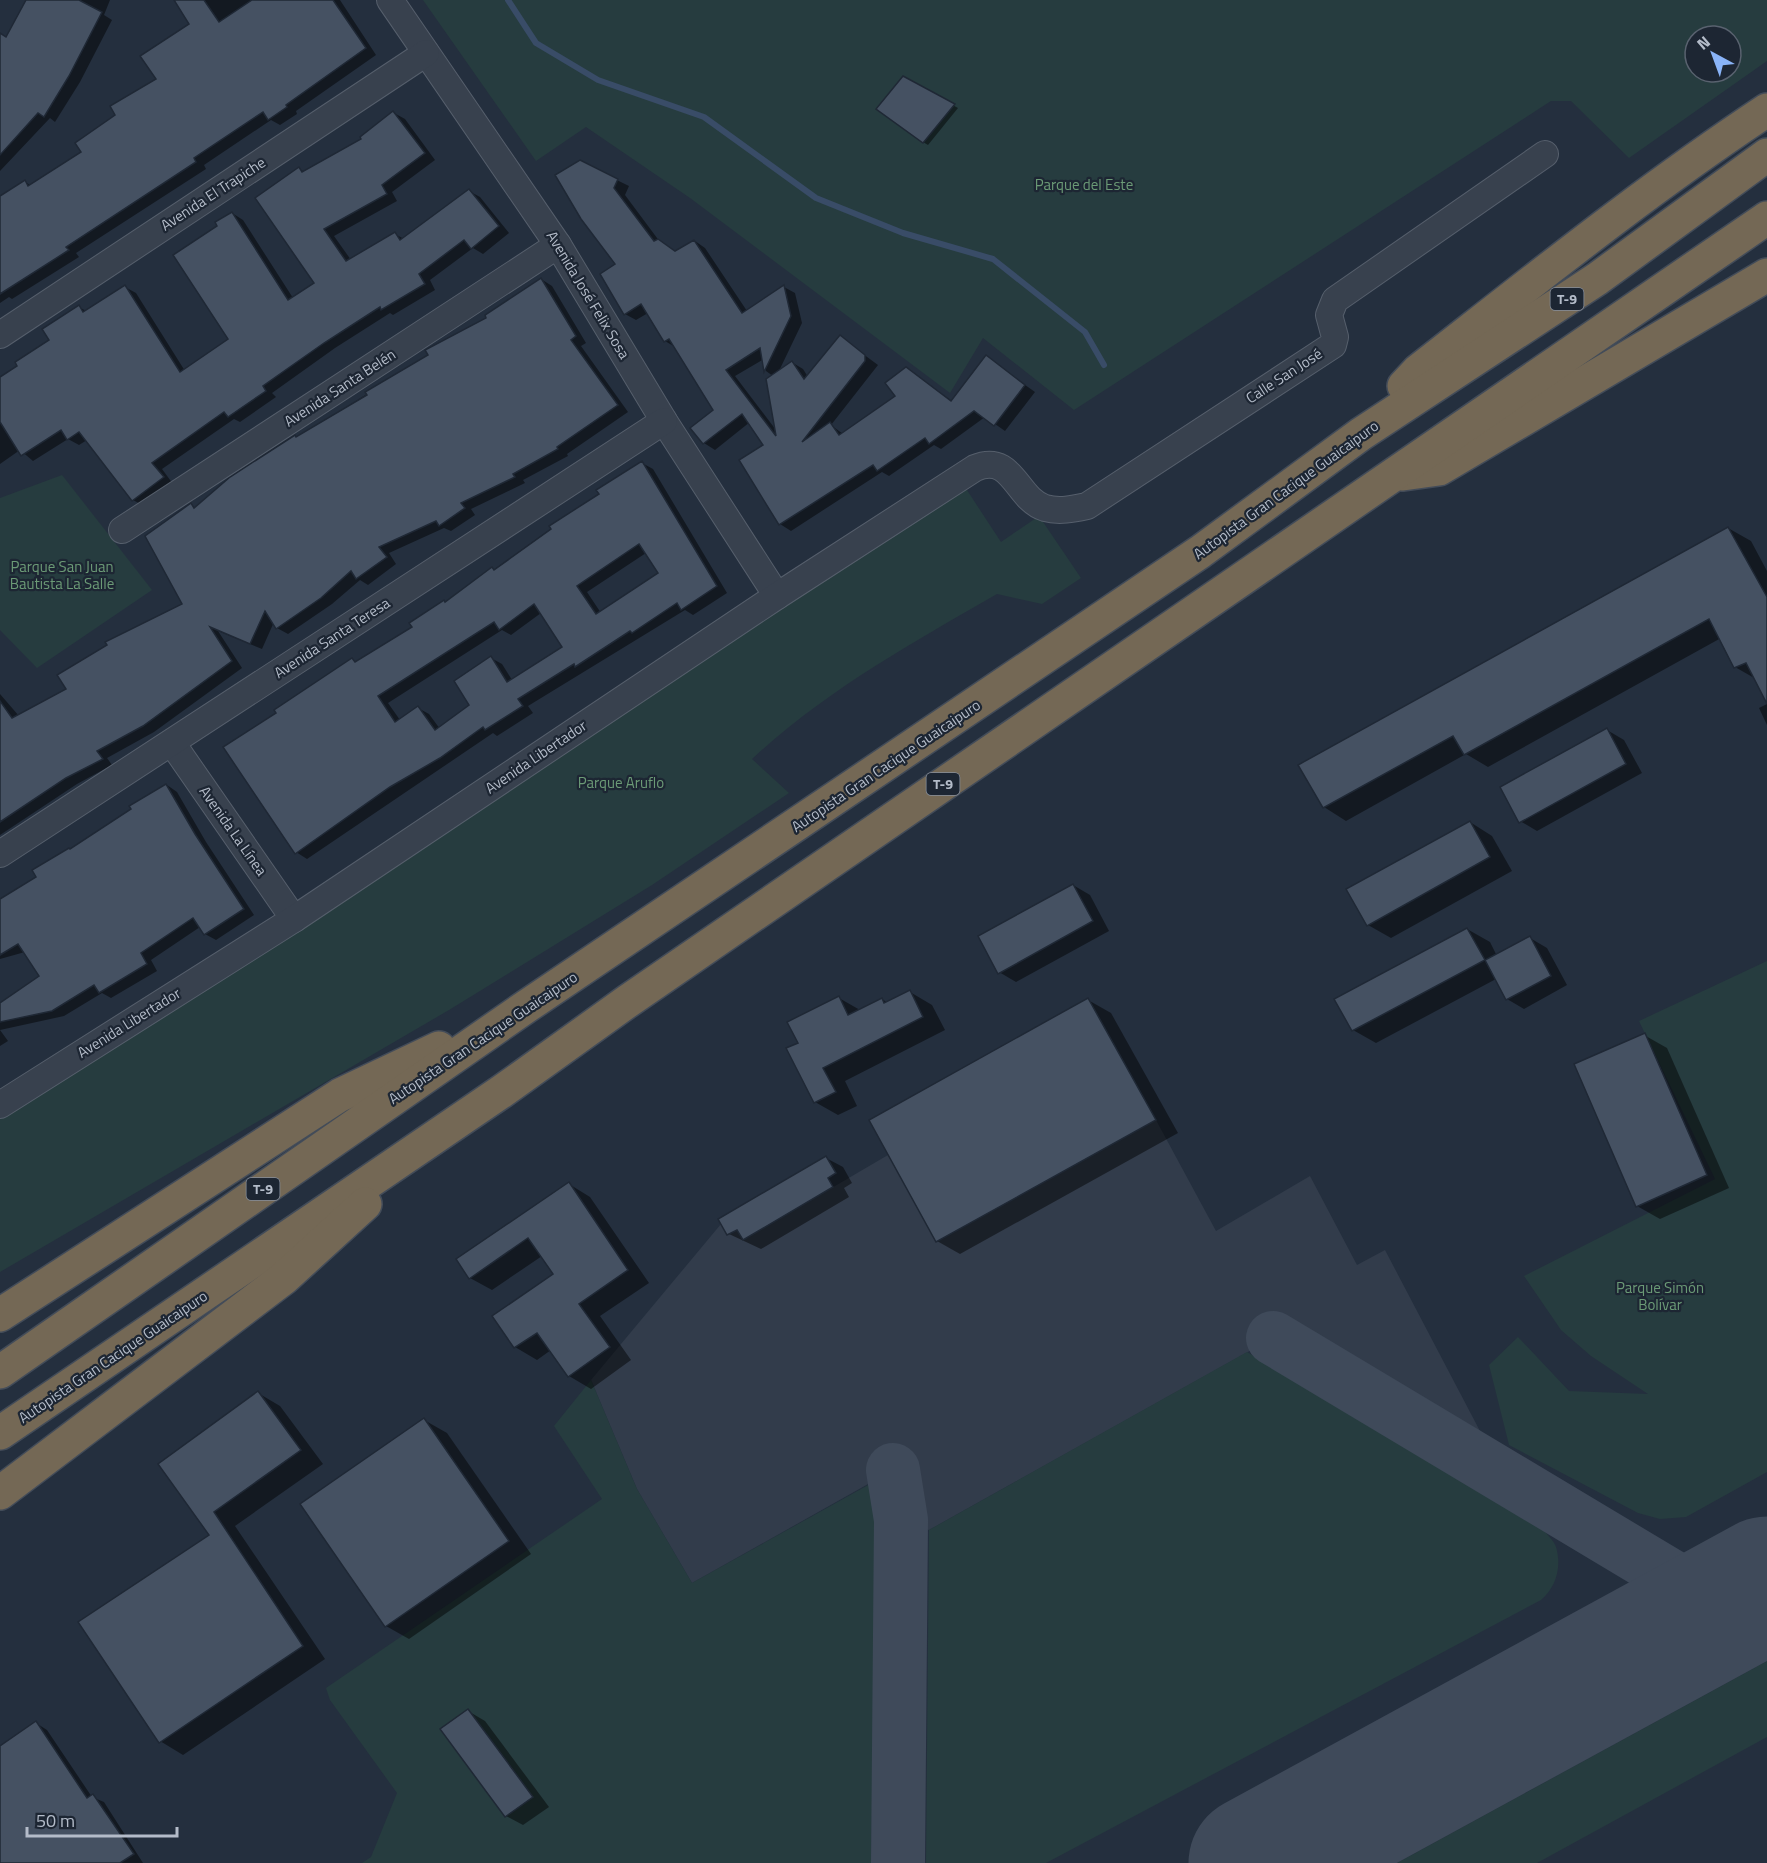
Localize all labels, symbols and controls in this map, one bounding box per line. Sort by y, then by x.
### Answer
north arrow [1683,24,1743,84]
text: N [1691,30,1715,55]
street label: Avenida El Trapiche [156,151,270,236]
park label: Parque del Este [1035,173,1133,196]
street label: Avenida José Felix Sosa [541,226,636,364]
road number: T-9 [1550,288,1584,310]
street label: Calle San José [1241,342,1327,409]
street label: Avenida Santa Belén [279,343,400,432]
street label: Autopista Gran Cacique Guaicaipuro [1188,414,1383,565]
park label: Parque San Juan Bautista La Salle [10,555,114,595]
street label: Avenida Santa Teresa [269,591,395,684]
street label: Autopista Gran Cacique Guaicaipuro [786,693,985,838]
street label: Avenida Libertador [480,714,591,799]
park label: Parque Aruflo [578,771,664,794]
road number: T-9 [926,773,960,795]
street label: Avenida La Línea [194,781,273,881]
street label: Autopista Gran Cacique Guaicaipuro [383,965,582,1110]
street label: Avenida Libertador [72,981,185,1064]
road number: T-9 [246,1178,280,1200]
park label: Parque Simón Bolívar [1616,1276,1704,1316]
street label: Autopista Gran Cacique Guaicaipuro [13,1284,212,1429]
scale bar [27,1800,177,1838]
text: 50 m [36,1807,75,1834]

